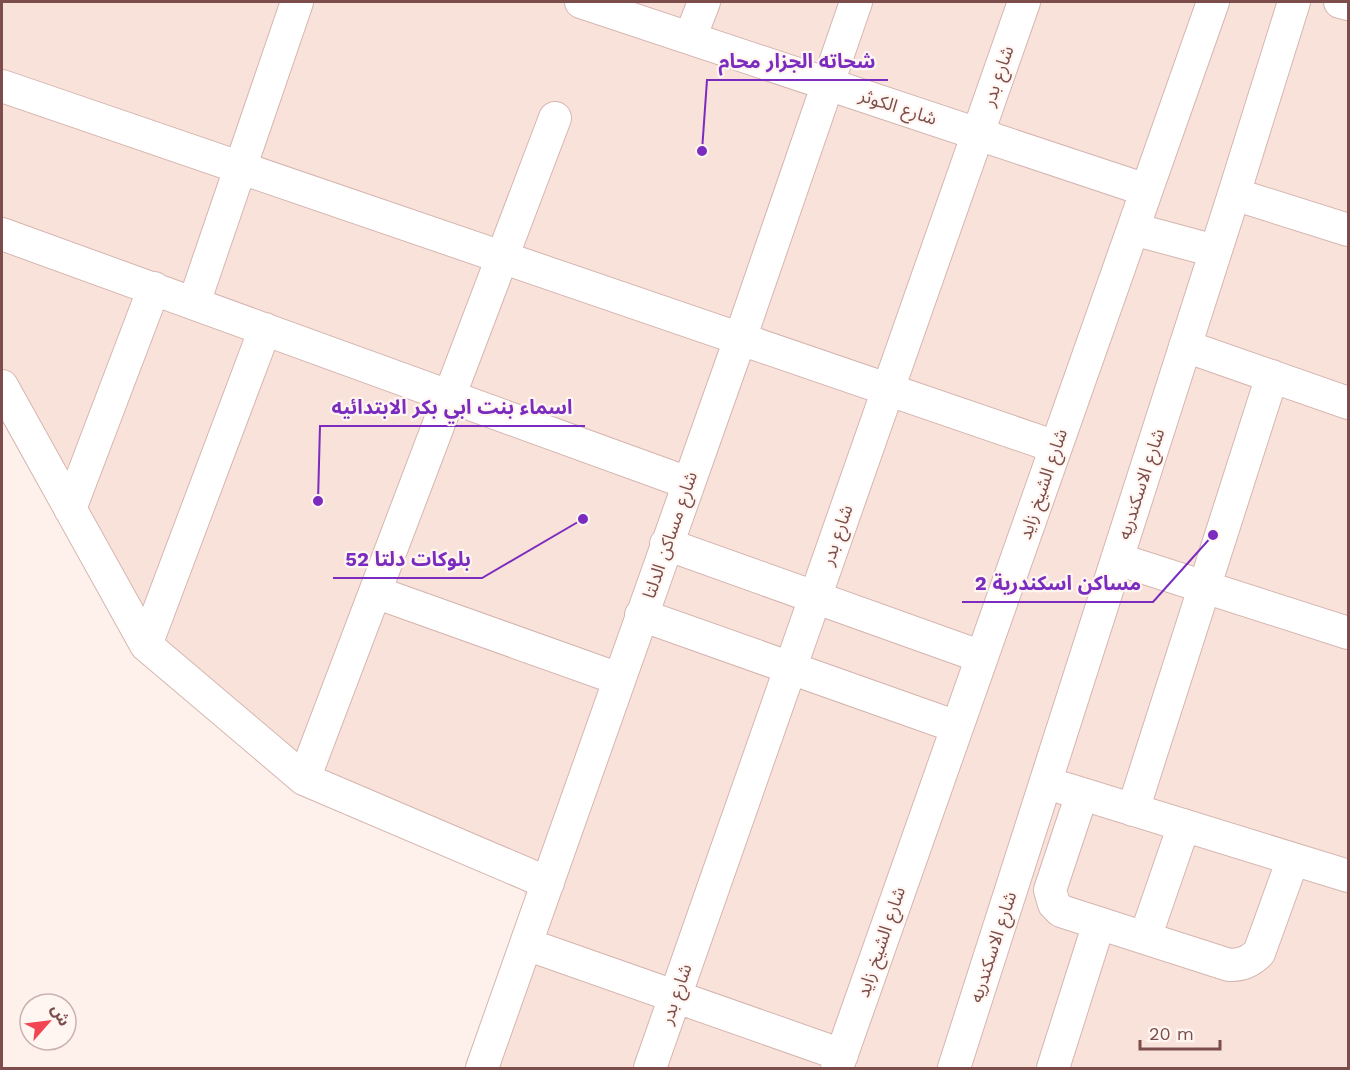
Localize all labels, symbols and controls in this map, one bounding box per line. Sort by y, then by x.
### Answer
callout: شحاته الجزار محام [707,42,888,80]
street label: شارع بدر [977,43,1021,111]
text: شحاته الجزار محام [719,49,875,76]
street label: شارع الكوثر [855,84,940,133]
callout: اسماء بنت ابي بكر الابتدائيه [320,388,585,426]
text: اسماء بنت ابي بكر الابتدائيه [332,395,572,424]
street label: شارع الشيخ زايد [1014,426,1075,543]
street label: شارع الاسكندريه [1113,426,1172,543]
street label: شارع مساكن الدلتا [638,469,705,602]
street label: شارع بدر [816,502,860,570]
callout: بلوكات دلتا 52 [333,540,482,578]
text: بلوكات دلتا 52 [345,547,471,571]
callout: مساكن اسكندرية 2 [962,564,1153,602]
text: مساكن اسكندرية 2 [975,571,1141,595]
street label: شارع الشيخ زايد [852,884,913,1001]
street label: شارع الاسكندريه [965,889,1024,1006]
street label: شارع بدر [655,961,699,1029]
north arrow [18,992,78,1052]
text: ش [47,1001,74,1029]
scale bar [1140,1013,1220,1051]
text: 20 m [1149,1023,1194,1044]

